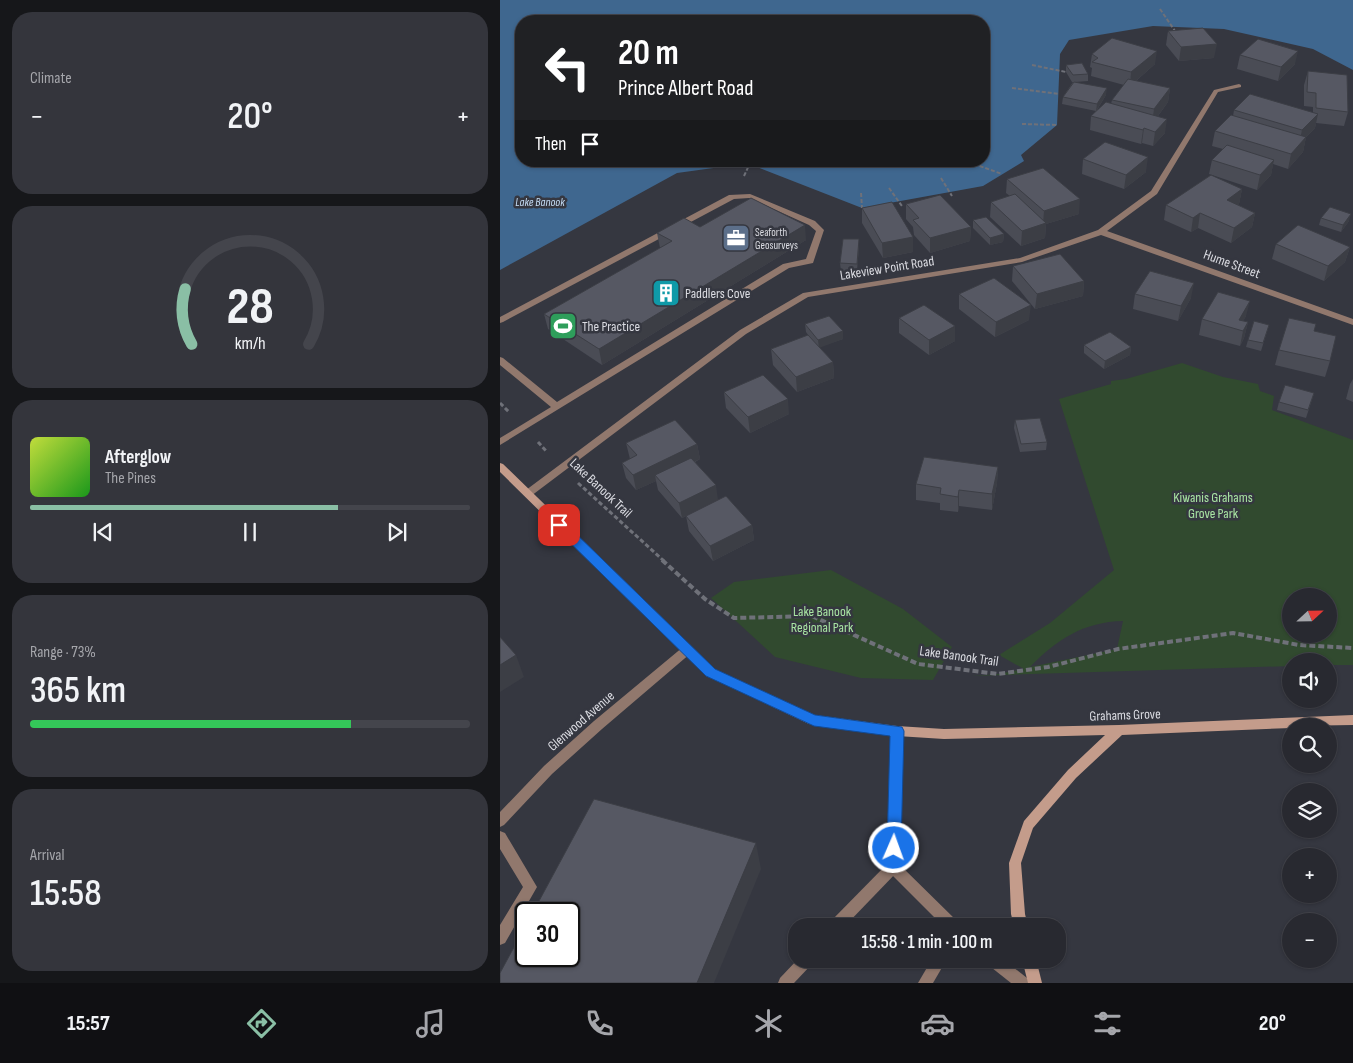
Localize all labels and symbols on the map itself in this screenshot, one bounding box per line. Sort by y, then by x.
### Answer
water label: Lake Banook [515,195,565,210]
office icon: Seaforth Geosurveys [721,223,751,253]
place label: Seaforth Geosurveys [755,226,798,252]
street label: Hume Street [1201,246,1263,282]
street label: Lakeview Point Road [839,252,935,284]
building icon: Paddlers Cove [651,278,681,308]
place label: Paddlers Cove [685,285,750,302]
sports icon: The Practice [548,311,578,341]
place label: The Practice [582,318,640,335]
street label: Lake Banook Trail [566,455,636,521]
park label: Kiwanis Grahams Grove Park [1173,489,1253,522]
pin [538,504,580,546]
north arrow [1282,588,1338,642]
park label: Lake Banook Regional Park [791,603,854,636]
street label: Lake Banook Trail [918,642,1000,670]
street label: Glenwood Avenue [544,687,618,755]
street label: Grahams Grove [1089,705,1161,725]
position arrow [867,821,919,873]
speed limit sign: 30 [515,902,580,967]

